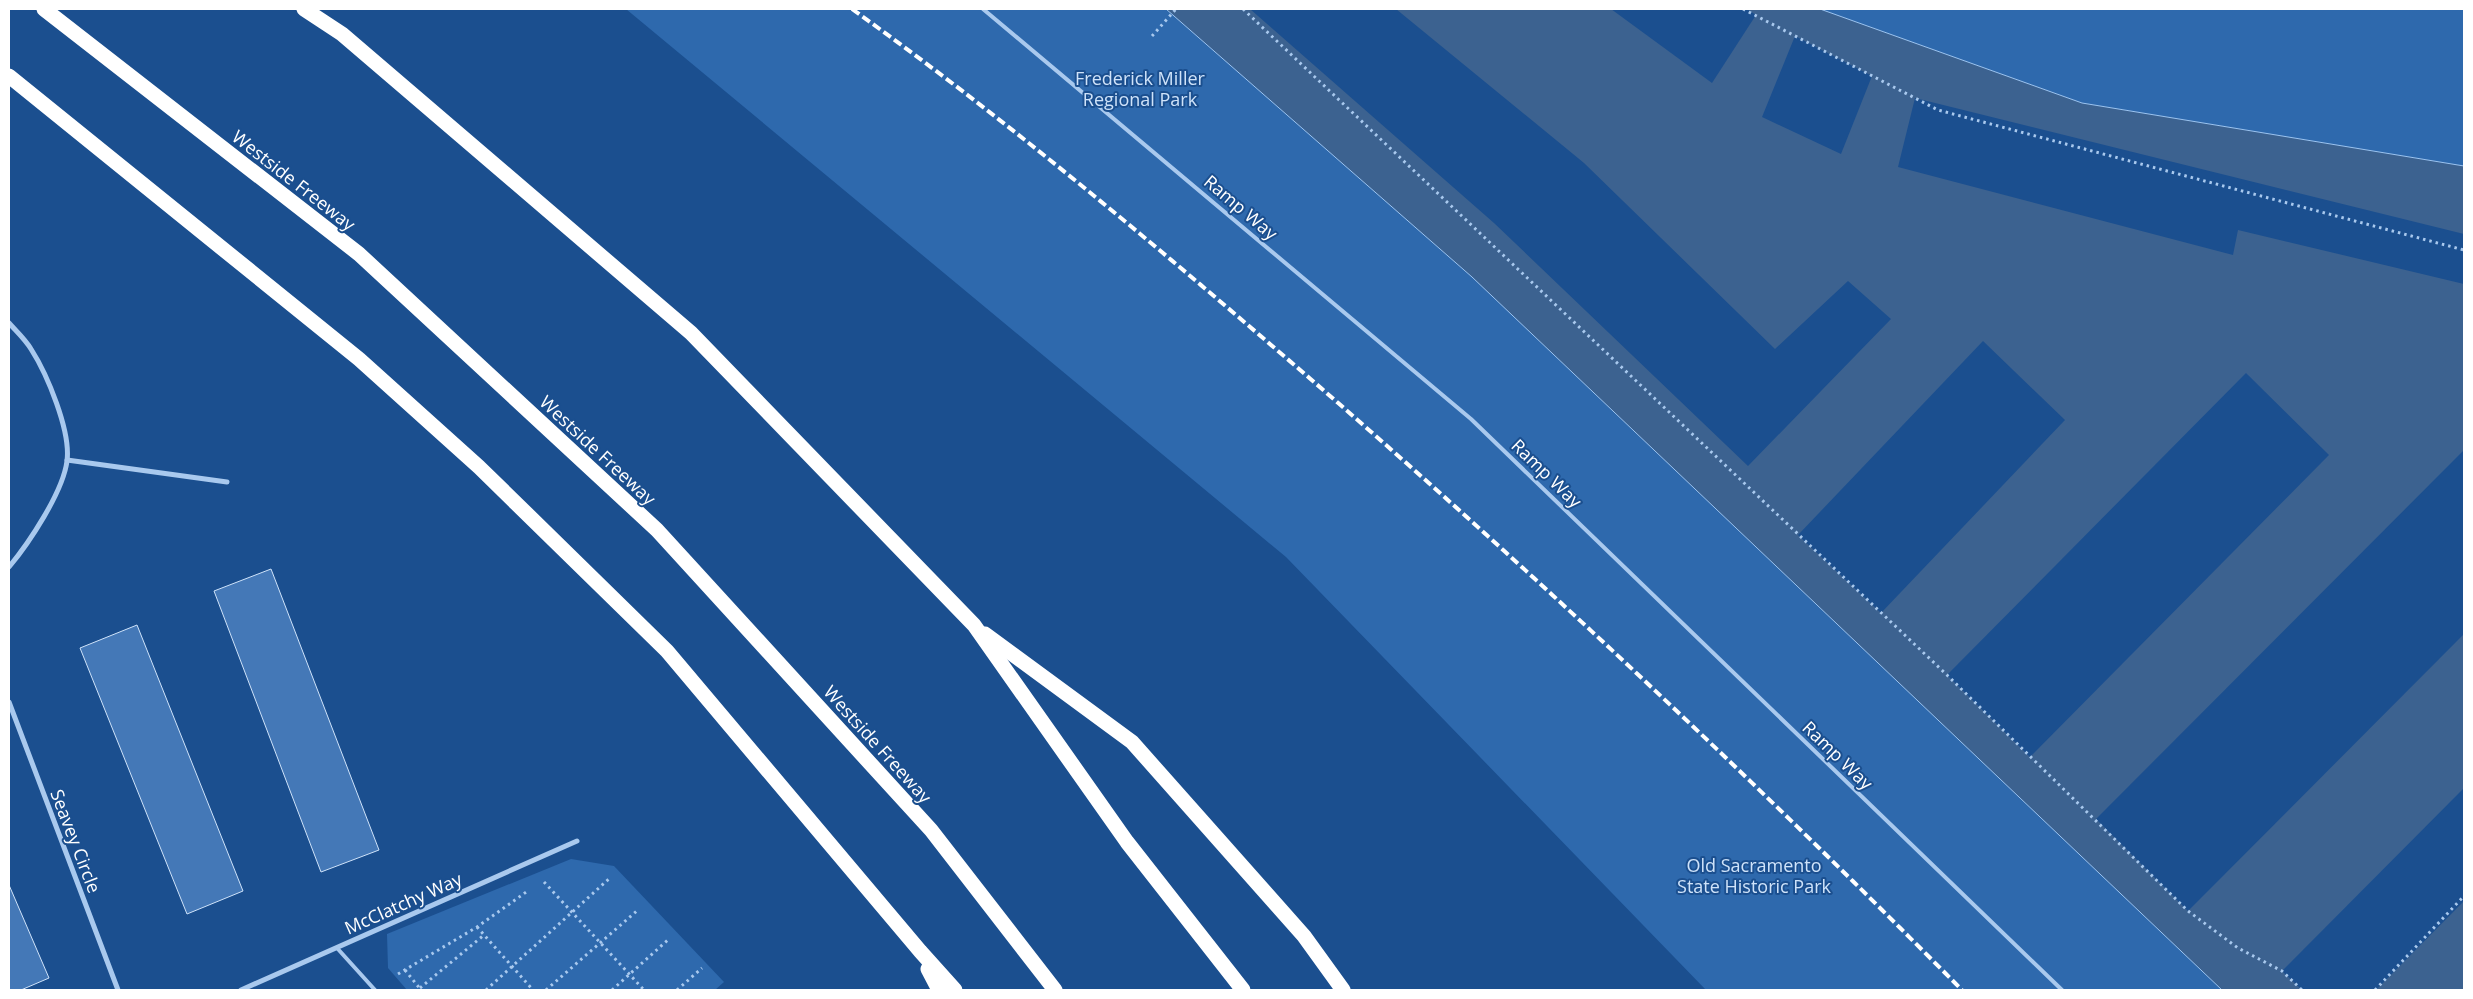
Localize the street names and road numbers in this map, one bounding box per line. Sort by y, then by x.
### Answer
street label: Westside Freeway [227,124,361,236]
street label: Ramp Way [1199,169,1284,245]
street label: Westside Freeway [535,390,662,511]
street label: Ramp Way [1507,433,1588,513]
street label: Westside Freeway [819,680,938,809]
street label: Ramp Way [1798,715,1879,795]
street label: Seavey Circle [45,786,107,896]
street label: McClatchy Way [341,866,466,940]

